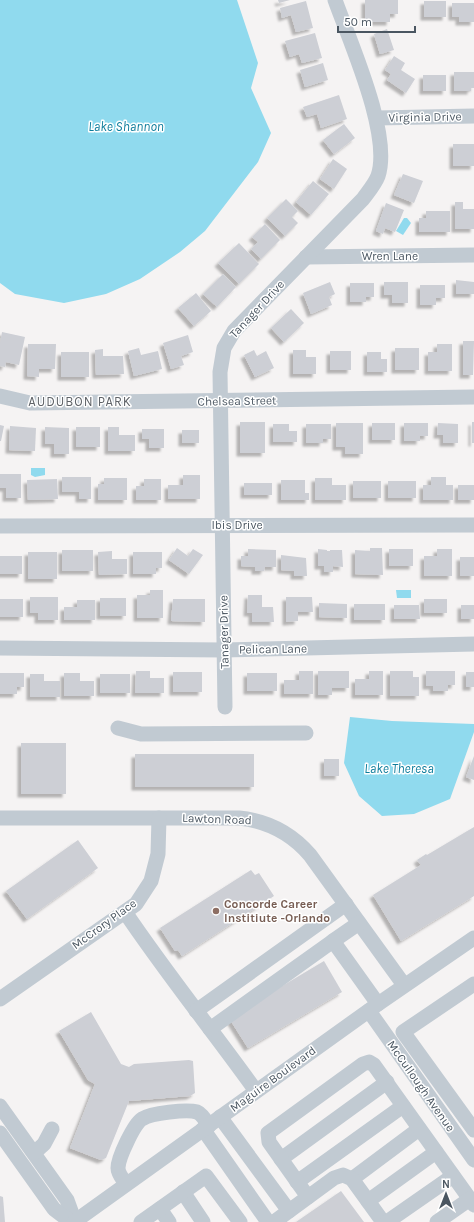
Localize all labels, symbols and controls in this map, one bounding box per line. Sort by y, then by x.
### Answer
scale bar [338,8,415,34]
text: 50 m [344,15,372,29]
street label: Virginia Drive [388,109,462,125]
water label: Lake Shannon [88,119,164,134]
street label: Wren Lane [362,249,418,263]
street label: Tanager Drive [227,277,287,341]
street label: Chelsea Street [197,393,277,409]
district label: AUDUBON PARK [28,394,132,409]
street label: Ibis Drive [211,518,263,532]
street label: Tanager Drive [216,595,232,669]
street label: Pelican Lane [239,641,307,657]
water label: Lake Theresa [364,761,434,776]
street label: Lawton Road [182,811,252,827]
street label: McCrory Place [69,896,139,952]
place label: Concorde Career Institiute -Orlando [224,897,330,925]
marker: Concorde Career Institiute -Orlando [211,906,221,916]
street label: McCullough Avenue [384,1038,458,1134]
street label: Maguire Boulevard [227,1043,319,1115]
north arrow [426,1174,466,1214]
text: N [442,1178,450,1191]

